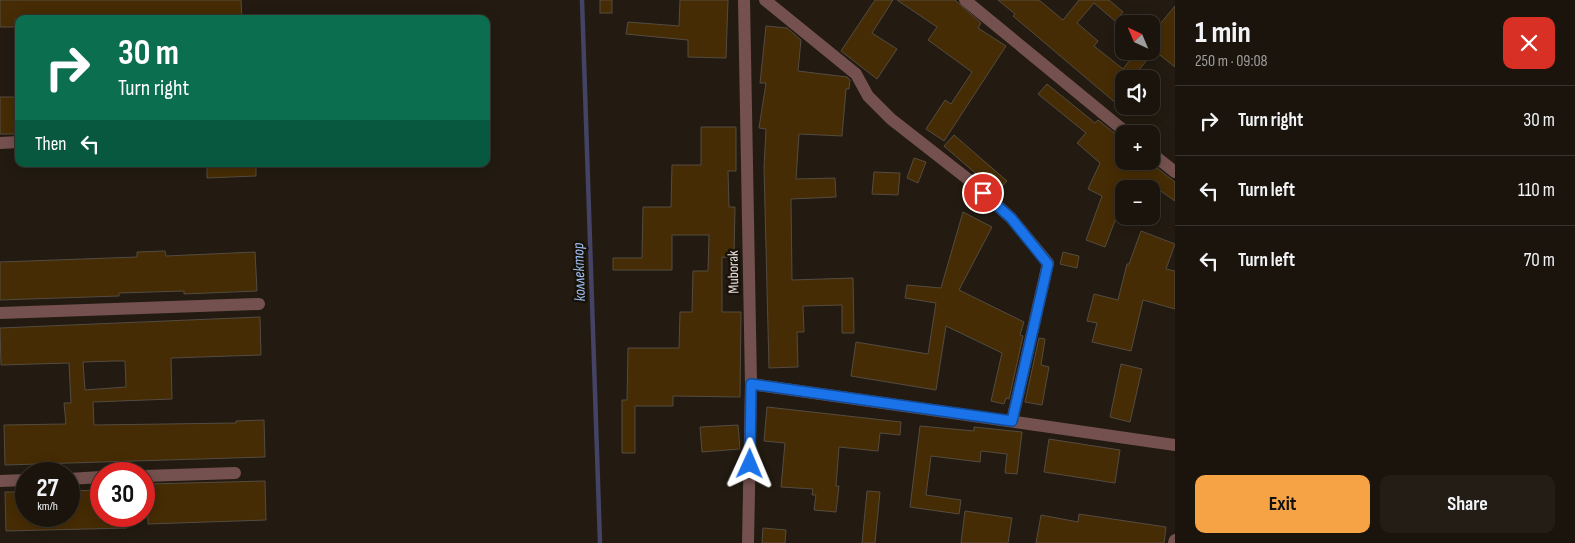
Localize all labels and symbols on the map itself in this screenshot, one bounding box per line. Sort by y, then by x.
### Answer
north arrow [1115,15,1160,60]
pin [962,172,1004,214]
water label: коллектор [569,242,590,302]
street label: Muborak [724,250,743,294]
position arrow [723,437,775,489]
speed limit sign: 30 [90,462,155,527]

